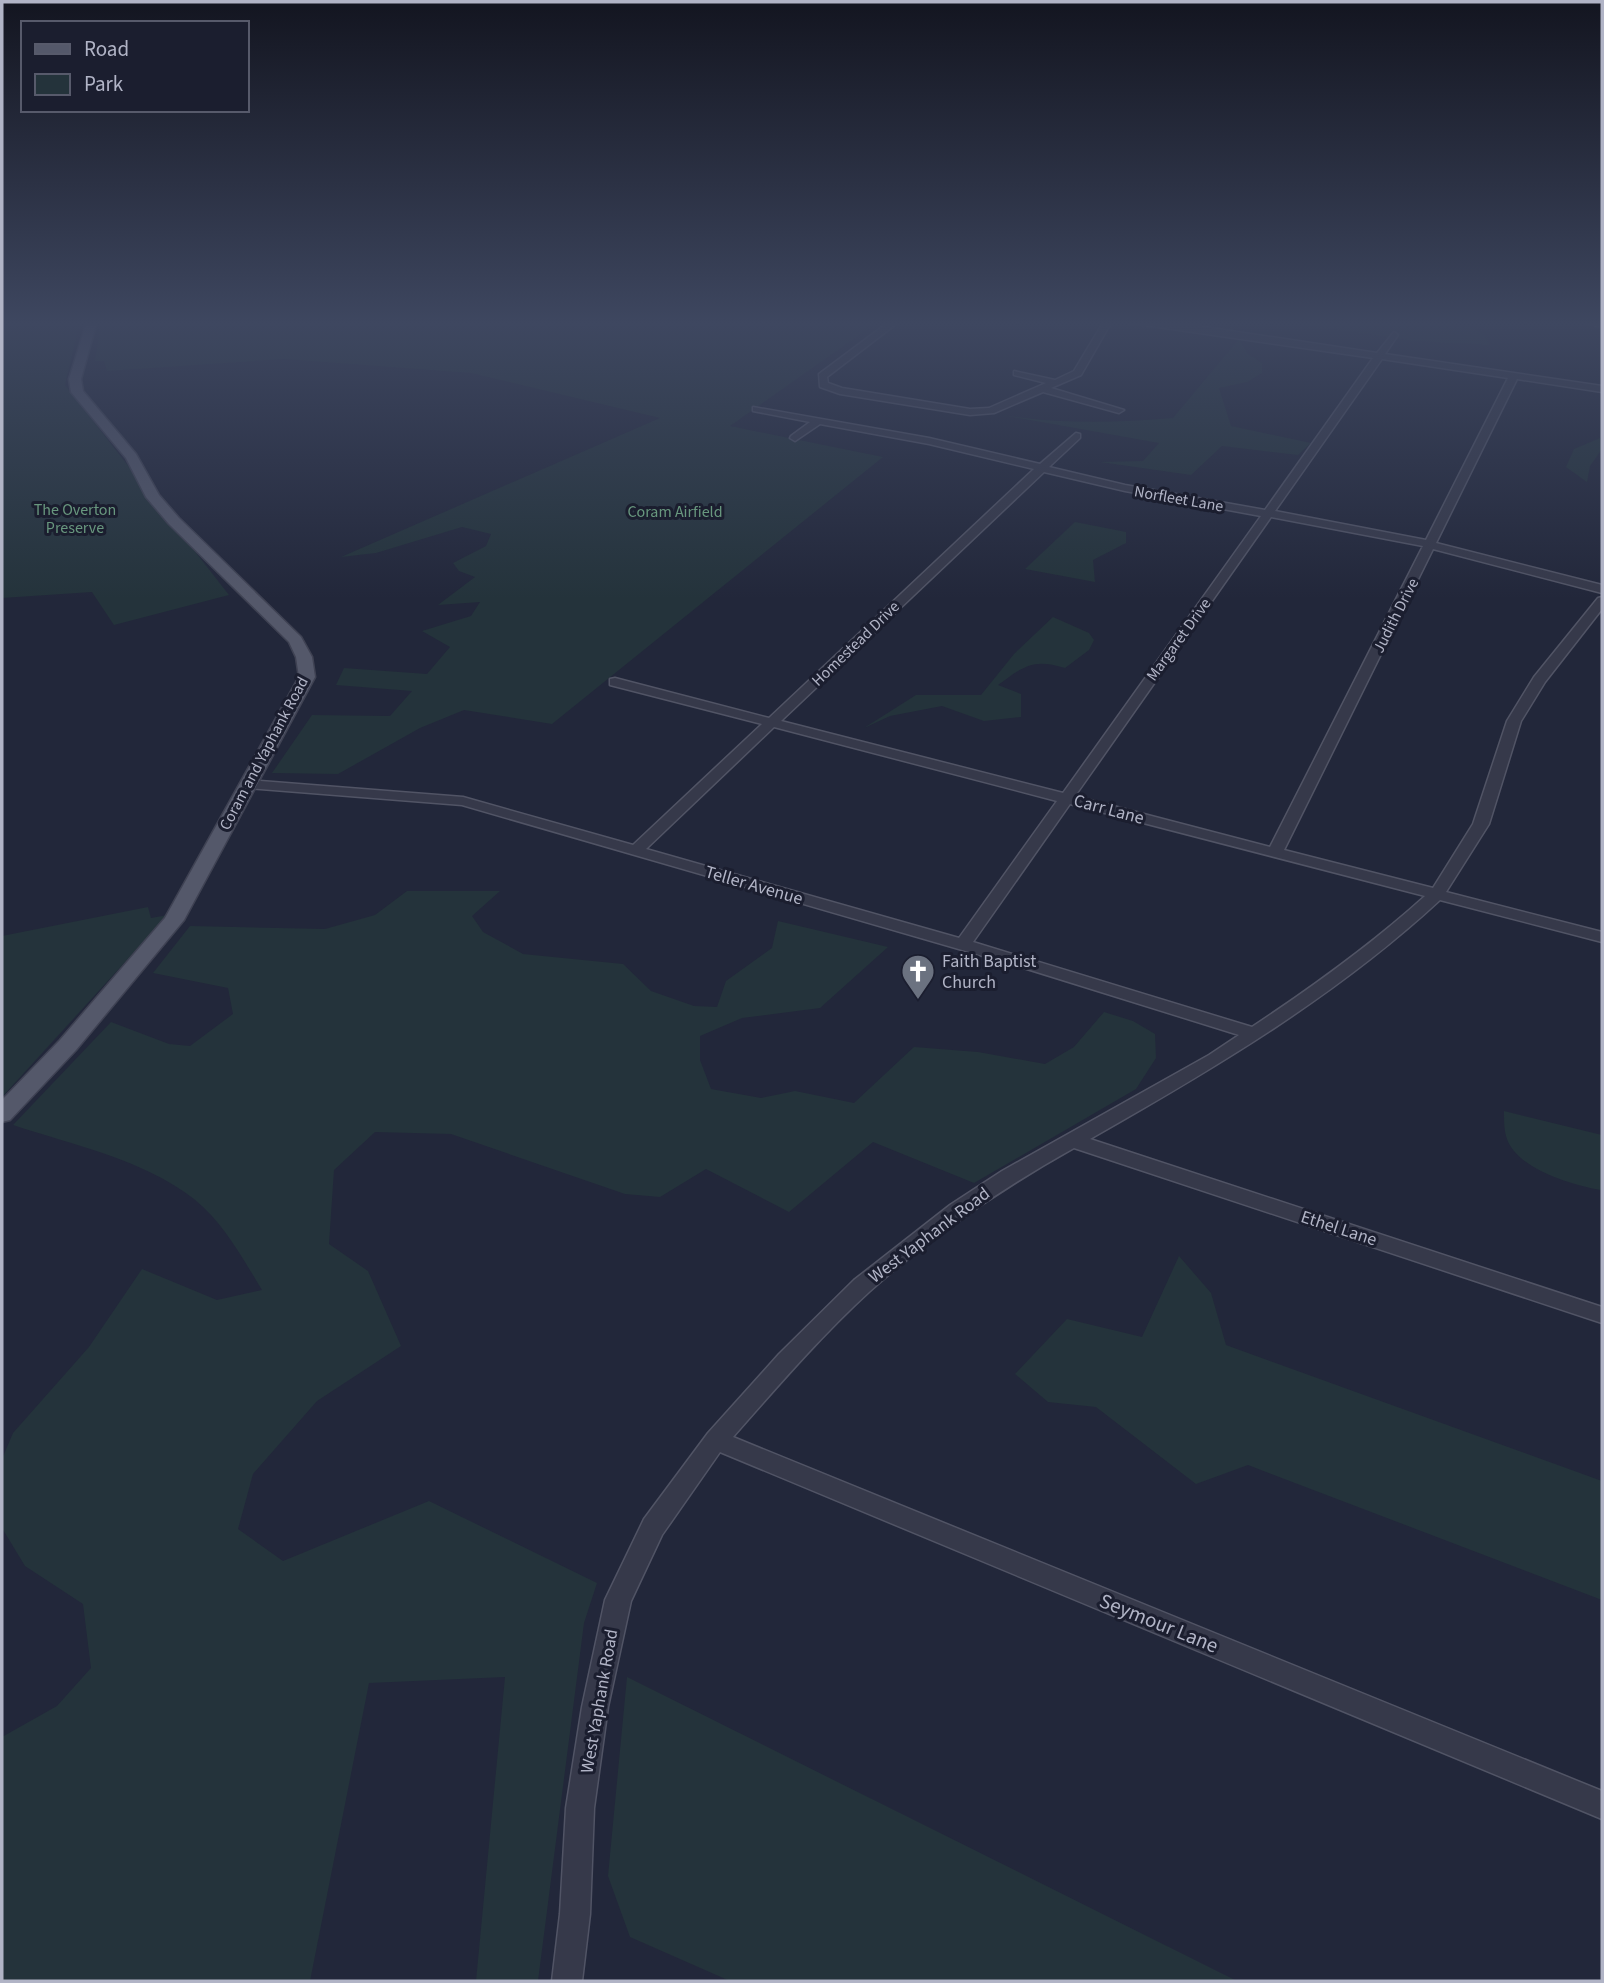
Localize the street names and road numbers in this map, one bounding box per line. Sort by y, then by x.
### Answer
street label: Norfleet Lane [1133,480,1225,518]
street label: Judith Drive [1368,574,1424,657]
street label: Margaret Drive [1141,594,1216,685]
street label: Homestead Drive [807,596,905,691]
street label: Coram and Yaphank Road [214,673,314,834]
street label: Carr Lane [1071,788,1147,831]
street label: Teller Avenue [702,860,806,911]
street label: West Yaphank Road [863,1181,995,1289]
street label: Ethel Lane [1298,1204,1380,1253]
street label: Seymour Lane [1095,1586,1223,1660]
street label: West Yaphank Road [574,1627,624,1775]

